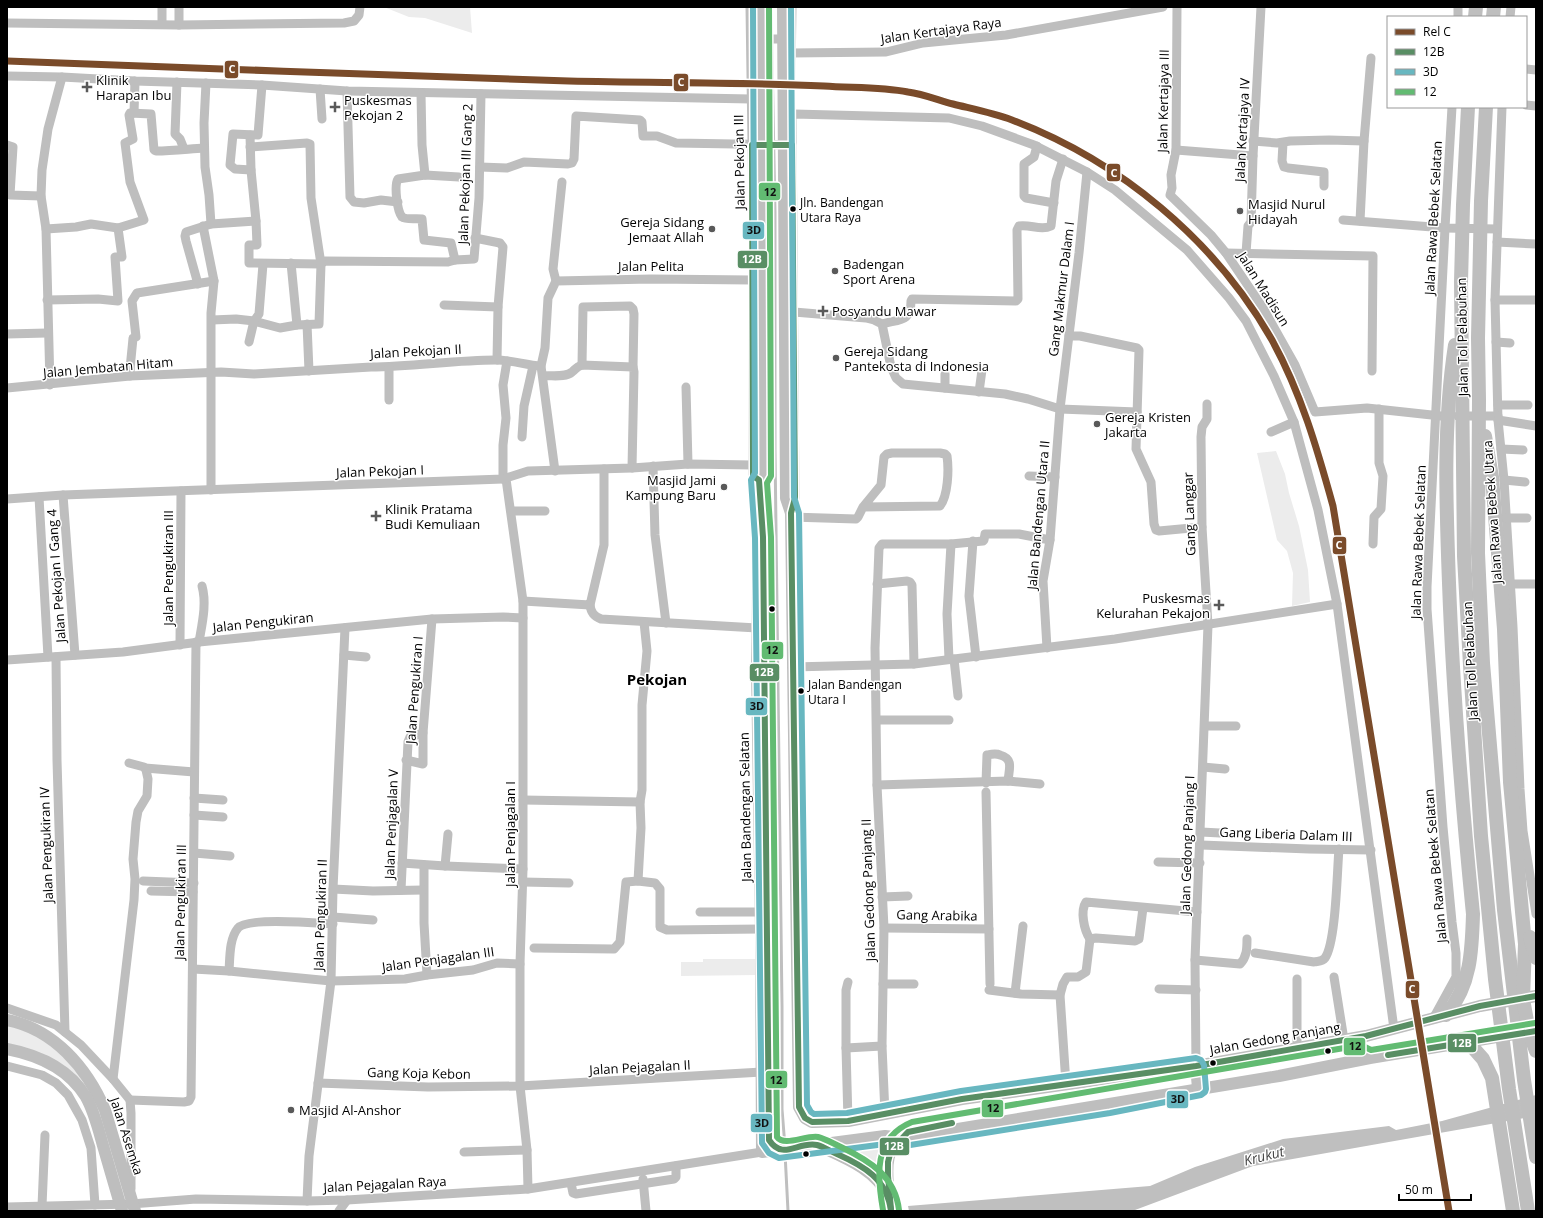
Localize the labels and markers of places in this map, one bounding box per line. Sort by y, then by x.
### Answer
place label: Klinik Harapan Ibu [96,71,171,104]
marker: Klinik Harapan Ibu [81,81,93,93]
place label: Puskesmas Pekojan 2 [344,91,412,124]
marker: Puskesmas Pekojan 2 [329,101,341,113]
place label: Jln. Bandengan Utara Raya [799,194,884,226]
place label: Masjid Nurul Hidayah [1248,195,1325,228]
marker: Jln. Bandengan Utara Raya [788,204,798,214]
marker: Masjid Nurul Hidayah [1235,206,1245,216]
place label: Gereja Sidang Jemaat Allah [620,213,704,246]
marker: Gereja Sidang Jemaat Allah [707,224,717,234]
place label: Badengan Sport Arena [843,255,915,288]
marker: Badengan Sport Arena [830,266,840,276]
place label: Posyandu Mawar [832,302,937,320]
marker: Posyandu Mawar [817,305,829,317]
place label: Gereja Sidang Pantekosta di Indonesia [844,342,989,375]
marker: Gereja Sidang Pantekosta di Indonesia [831,353,841,363]
place label: Gereja Kristen Jakarta [1103,408,1191,441]
marker: Gereja Kristen Jakarta [1092,419,1102,429]
place label: Masjid Jami Kampung Baru [626,471,716,504]
marker: Masjid Jami Kampung Baru [719,482,729,492]
place label: Klinik Pratama Budi Kemuliaan [385,500,480,533]
marker: Klinik Pratama Budi Kemuliaan [370,510,382,522]
place label: Puskesmas Kelurahan Pekajon [1096,589,1210,622]
marker: Puskesmas Kelurahan Pekajon [1213,599,1225,611]
unlabelled marker [767,604,777,614]
place label: Jalan Bandengan Utara I [807,676,902,708]
marker: Jalan Bandengan Utara I [796,686,806,696]
unlabelled marker [1323,1046,1333,1056]
unlabelled marker [1208,1058,1218,1068]
place label: Masjid Al-Anshor [299,1101,402,1119]
marker: Masjid Al-Anshor [286,1105,296,1115]
unlabelled marker [801,1149,811,1159]

